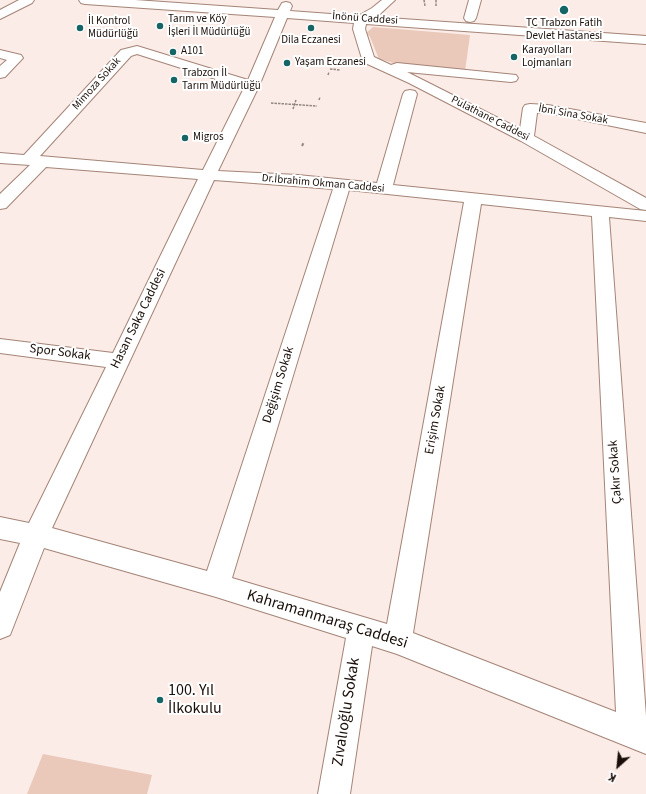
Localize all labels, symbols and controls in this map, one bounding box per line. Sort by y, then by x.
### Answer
marker: TC Trabzon Fatih Devlet Hastanesi [558,4,570,16]
street label: İnönü Caddesi [332,10,398,28]
place label: Tarım ve Köy İşleri İl Müdürlüğü [168,13,251,39]
place label: İl Kontrol Müdürlüğü [88,15,138,41]
place label: TC Trabzon Fatih Devlet Hastanesi [526,17,602,43]
marker: Tarım ve Köy İşleri İl Müdürlüğü [155,21,165,31]
marker: İl Kontrol Müdürlüğü [75,23,85,33]
marker: Dila Eczanesi [306,23,316,33]
place label: Dila Eczanesi [281,34,341,48]
place label: Karayolları Lojmanları [522,44,572,70]
place label: A101 [181,45,203,59]
marker: A101 [168,47,178,57]
marker: Karayolları Lojmanları [509,52,519,62]
street label: Mimoza Sokak [70,55,124,113]
place label: Yaşam Eczanesi [295,56,366,70]
marker: Yaşam Eczanesi [282,58,292,68]
place label: Trabzon İl Tarım Müdürlüğü [182,67,261,93]
marker: Trabzon İl Tarım Müdürlüğü [169,75,179,85]
street label: Pulathane Caddesi [449,94,531,144]
street label: İbni Sina Sokak [537,102,609,128]
place label: Migros [193,131,224,145]
marker: Migros [180,133,190,143]
street label: Dr.İbrahim Okman Caddesi [261,172,385,196]
street label: Hasan Saka Caddesi [108,267,170,371]
street label: Spor Sokak [28,342,92,364]
street label: Değişim Sokak [260,345,298,425]
street label: Erişim Sokak [422,384,450,456]
street label: Çakır Sokak [606,440,626,504]
street label: Kahramanmaraş Caddesi [244,586,410,654]
street label: Zıvalıoğlu Sokak [329,656,365,768]
place label: 100. Yıl İlkokulu [168,681,222,719]
marker: 100. Yıl İlkokulu [155,695,165,705]
north arrow [598,746,638,786]
text: K [606,769,619,785]

